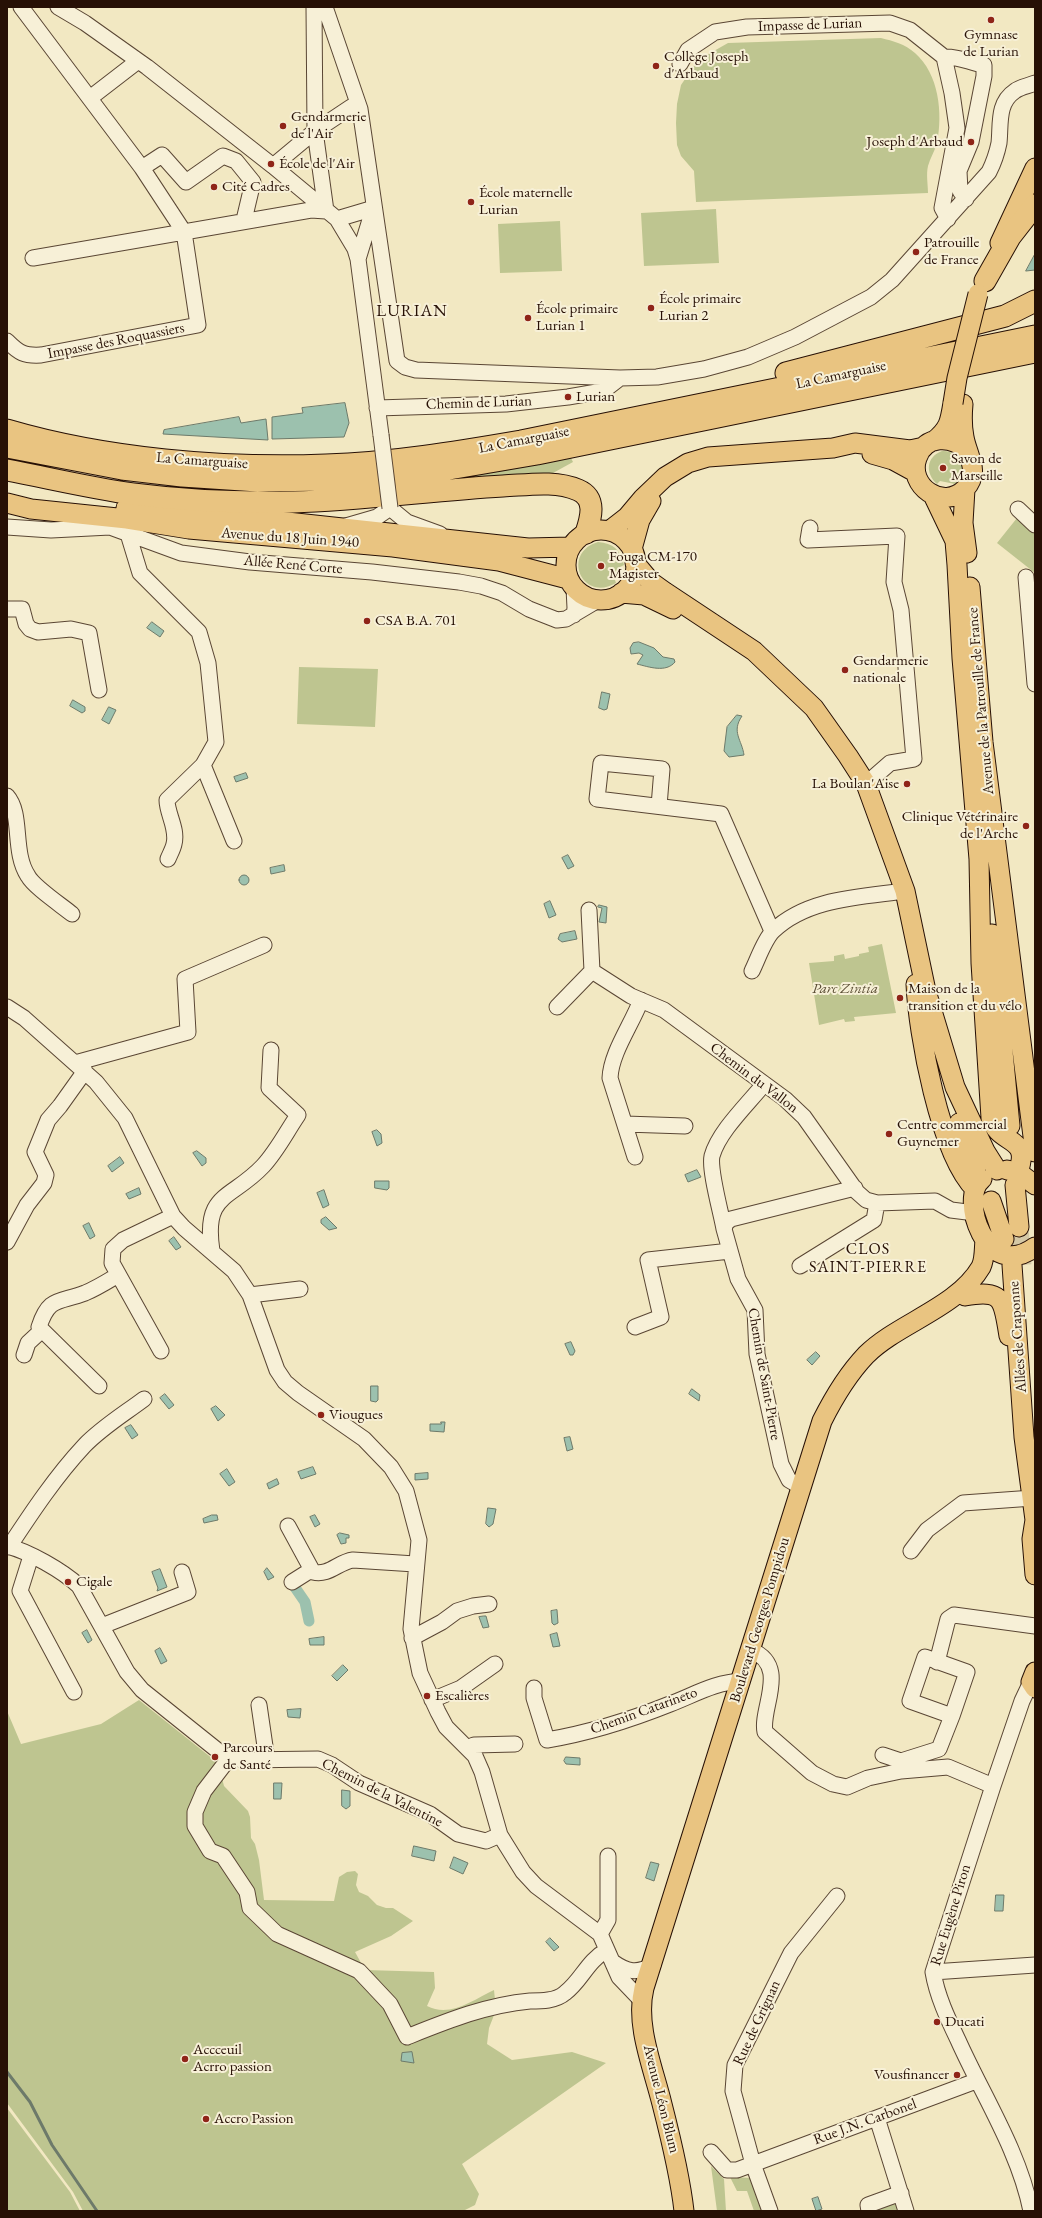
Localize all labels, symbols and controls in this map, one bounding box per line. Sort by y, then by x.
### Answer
street label: Impasse de Lurian [757,14,863,36]
marker: Gymnase de Lurian [986,15,996,25]
place label: Gymnase de Lurian [963,26,1019,61]
place label: Collège Joseph d'Arbaud [664,48,749,83]
marker: Collège Joseph d'Arbaud [651,61,661,71]
place label: Gendarmerie de l'Air [291,108,366,143]
marker: Gendarmerie de l'Air [278,121,288,131]
place label: Joseph d'Arbaud [867,133,963,151]
marker: Joseph d'Arbaud [966,137,976,147]
place label: École de l'Air [279,155,355,173]
marker: École de l'Air [266,159,276,169]
place label: Cité Cadres [222,178,290,196]
marker: Cité Cadres [209,182,219,192]
place label: École maternelle Lurian [479,184,573,219]
marker: École maternelle Lurian [466,197,476,207]
place label: Patrouille de France [924,234,979,269]
marker: Patrouille de France [911,247,921,257]
place label: École primaire Lurian 2 [659,290,741,325]
place label: École primaire Lurian 1 [536,300,618,335]
district label: LURIAN [376,301,448,321]
marker: École primaire Lurian 2 [646,303,656,313]
marker: École primaire Lurian 1 [523,313,533,323]
street label: Impasse des Roquassiers [46,319,186,363]
street label: La Camarguaise [794,357,888,393]
place label: Lurian [576,388,615,406]
street label: Chemin de Lurian [426,392,532,414]
marker: Lurian [563,392,573,402]
street label: La Camarguaise [477,422,571,458]
street label: La Camarguaise [156,449,248,473]
place label: Savon de Marseille [951,450,1003,485]
marker: Savon de Marseille [938,463,948,473]
street label: Avenue du 18 Juin 1940 [220,524,360,552]
place label: Fouga CM-170 Magister [609,548,697,583]
street label: Allée René Corte [243,552,343,578]
marker: Fouga CM-170 Magister [596,561,606,571]
street label: Avenue de la Patrouille de France [964,607,998,795]
place label: CSA B.A. 701 [375,612,457,630]
marker: CSA B.A. 701 [362,616,372,626]
place label: Gendarmerie nationale [853,652,928,687]
marker: Gendarmerie nationale [840,665,850,675]
place label: La Boulan'Aise [812,775,899,793]
marker: La Boulan'Aise [902,779,912,789]
place label: Clinique Vétérinaire de l'Arche [902,808,1018,843]
marker: Clinique Vétérinaire de l'Arche [1021,821,1031,831]
park label: Parc Zintia [812,980,878,998]
place label: Maison de la transition et du vélo [908,980,1022,1015]
marker: Maison de la transition et du vélo [895,993,905,1003]
street label: Chemin du Vallon [706,1039,802,1117]
place label: Centre commercial Guynemer [897,1116,1007,1151]
marker: Centre commercial Guynemer [884,1129,894,1139]
district label: CLOS SAINT-PIERRE [809,1240,927,1278]
street label: Allées de Craponne [1005,1281,1031,1393]
street label: Chemin de Saint-Pierre [744,1306,784,1442]
place label: Viougues [329,1406,383,1424]
marker: Viougues [316,1410,326,1420]
street label: Boulevard Georges Pompidou [726,1535,794,1705]
place label: Cigale [76,1573,112,1591]
marker: Cigale [63,1577,73,1587]
street label: Chemin Catarineto [588,1683,700,1739]
place label: Escalières [435,1687,489,1705]
marker: Escalières [422,1691,432,1701]
place label: Parcours de Santé [223,1739,273,1774]
marker: Parcours de Santé [210,1752,220,1762]
street label: Chemin de la Valentine [318,1755,446,1831]
street label: Rue Eugène Piron [927,1862,975,1968]
street label: Rue de Grignan [729,1978,785,2068]
place label: Ducati [945,2013,984,2031]
marker: Ducati [932,2017,942,2027]
place label: Accceuil Acrro passion [193,2041,272,2076]
street label: Avenue Léon Blum [639,2043,683,2155]
marker: Accceuil Acrro passion [180,2054,190,2064]
place label: Vousfinancer [874,2066,949,2084]
marker: Vousfinancer [952,2070,962,2080]
street label: Rue J.N. Carbonel [811,2095,919,2149]
place label: Accro Passion [214,2110,294,2128]
marker: Accro Passion [201,2114,211,2124]

